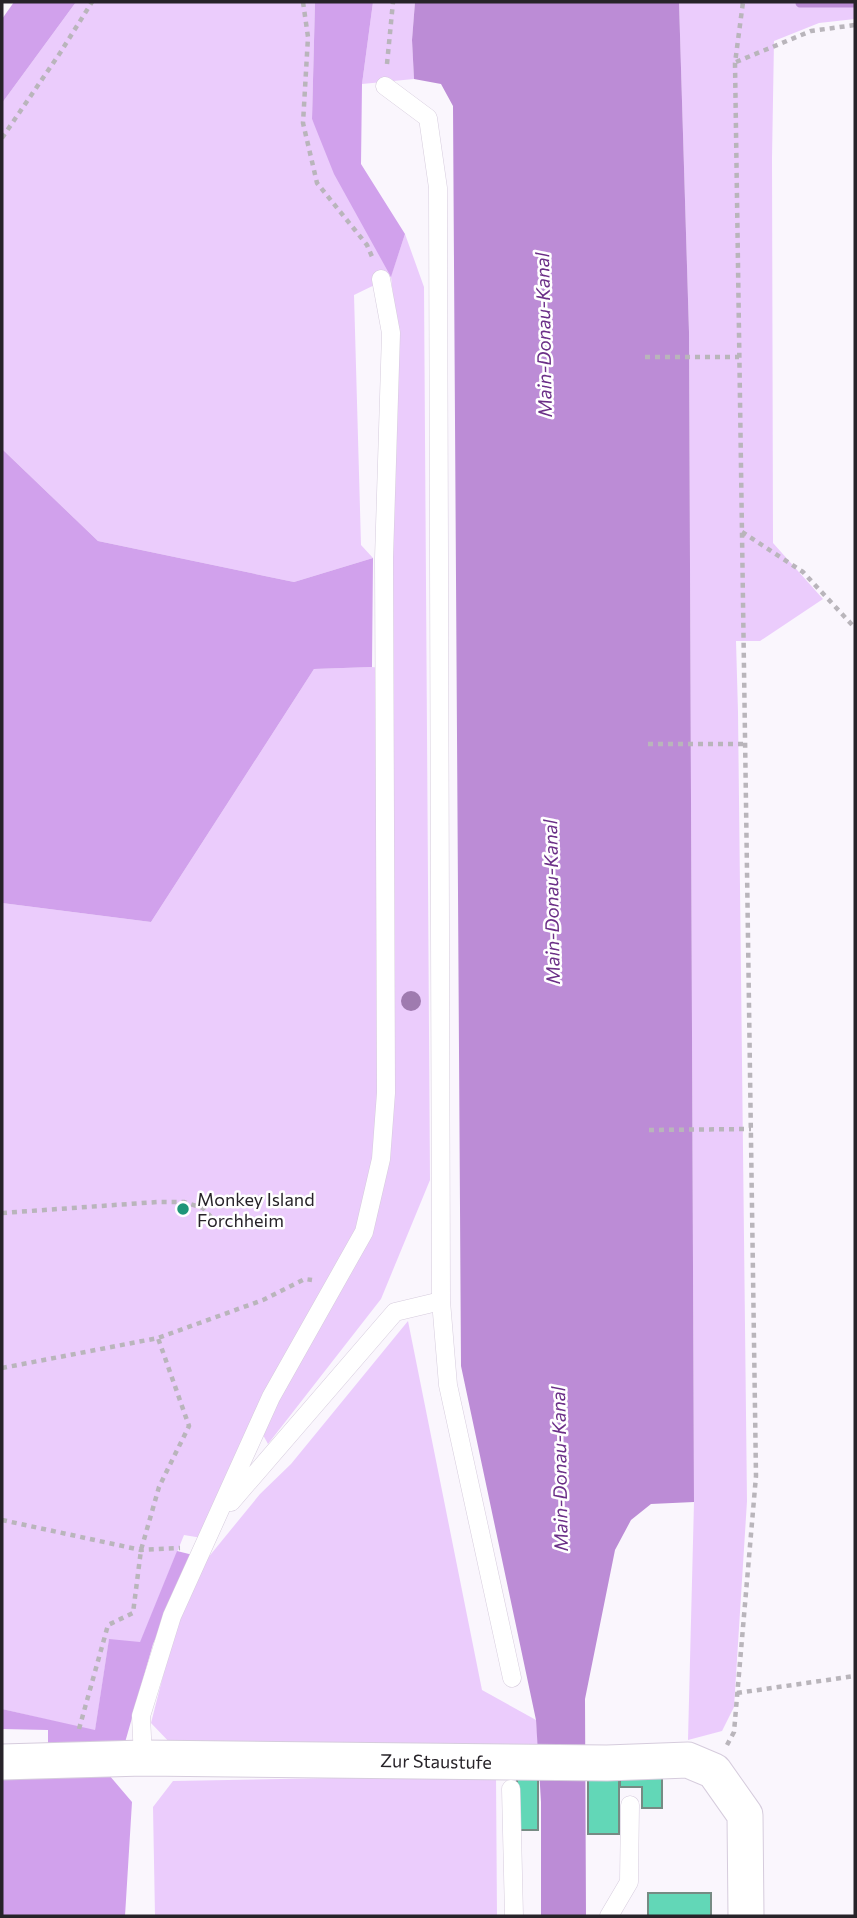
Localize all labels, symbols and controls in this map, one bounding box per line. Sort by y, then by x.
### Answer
water label: Main-Donau-Kanal [530,251,556,418]
water label: Main-Donau-Kanal [538,818,564,985]
place label: Monkey Island Forchheim [197,1188,315,1231]
marker: Monkey Island Forchheim [175,1201,191,1217]
water label: Main-Donau-Kanal [546,1385,572,1552]
street label: Zur Staustufe [380,1749,492,1773]

